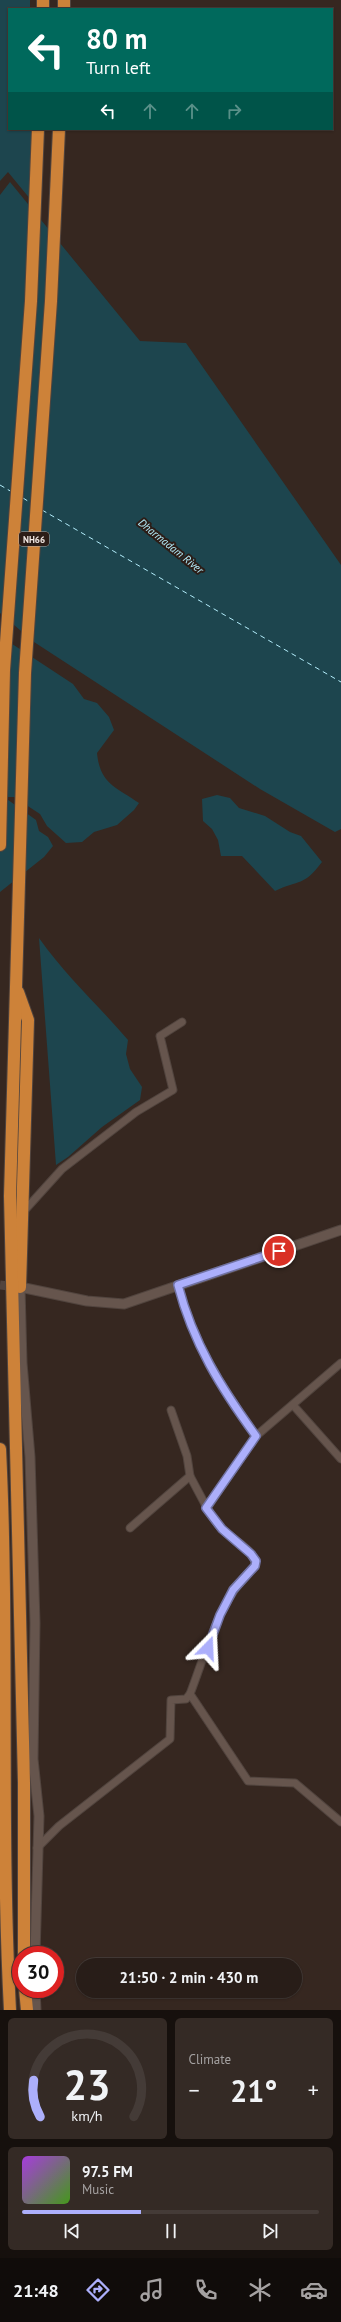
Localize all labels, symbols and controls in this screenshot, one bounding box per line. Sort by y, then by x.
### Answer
text: 80 m [86,20,147,57]
icon: left [20,24,72,76]
text: Turn left [86,56,151,79]
icon: left [97,100,119,122]
icon: ahead [139,100,161,122]
icon: ahead [181,100,203,122]
icon: right [223,100,245,122]
water label: Dharmadam River [136,515,208,577]
road number: NH66 [19,532,49,546]
pin [262,1234,296,1268]
icon: arrive [268,1240,290,1262]
position arrow [187,1627,229,1669]
speed limit sign: 30 [12,1946,64,1998]
text: 21:50 · 2 min · 430 m [120,1968,258,1987]
text: Climate [189,2051,231,2068]
text: 23 [64,2057,111,2110]
text: 21° [230,2071,277,2110]
text: − [189,2076,200,2104]
text: + [308,2076,319,2104]
text: km/h [72,2105,103,2124]
text: 97.5 FM [82,2162,133,2181]
text: Music [82,2181,114,2198]
icon: previous [61,2220,83,2242]
icon: pause [160,2220,182,2242]
icon: next [259,2220,281,2242]
icon: directions [84,2276,112,2304]
icon: music [138,2276,166,2304]
icon: phone [192,2276,220,2304]
icon: climate [246,2276,274,2304]
icon: car [300,2276,328,2304]
text: 21:48 [13,2279,59,2302]

